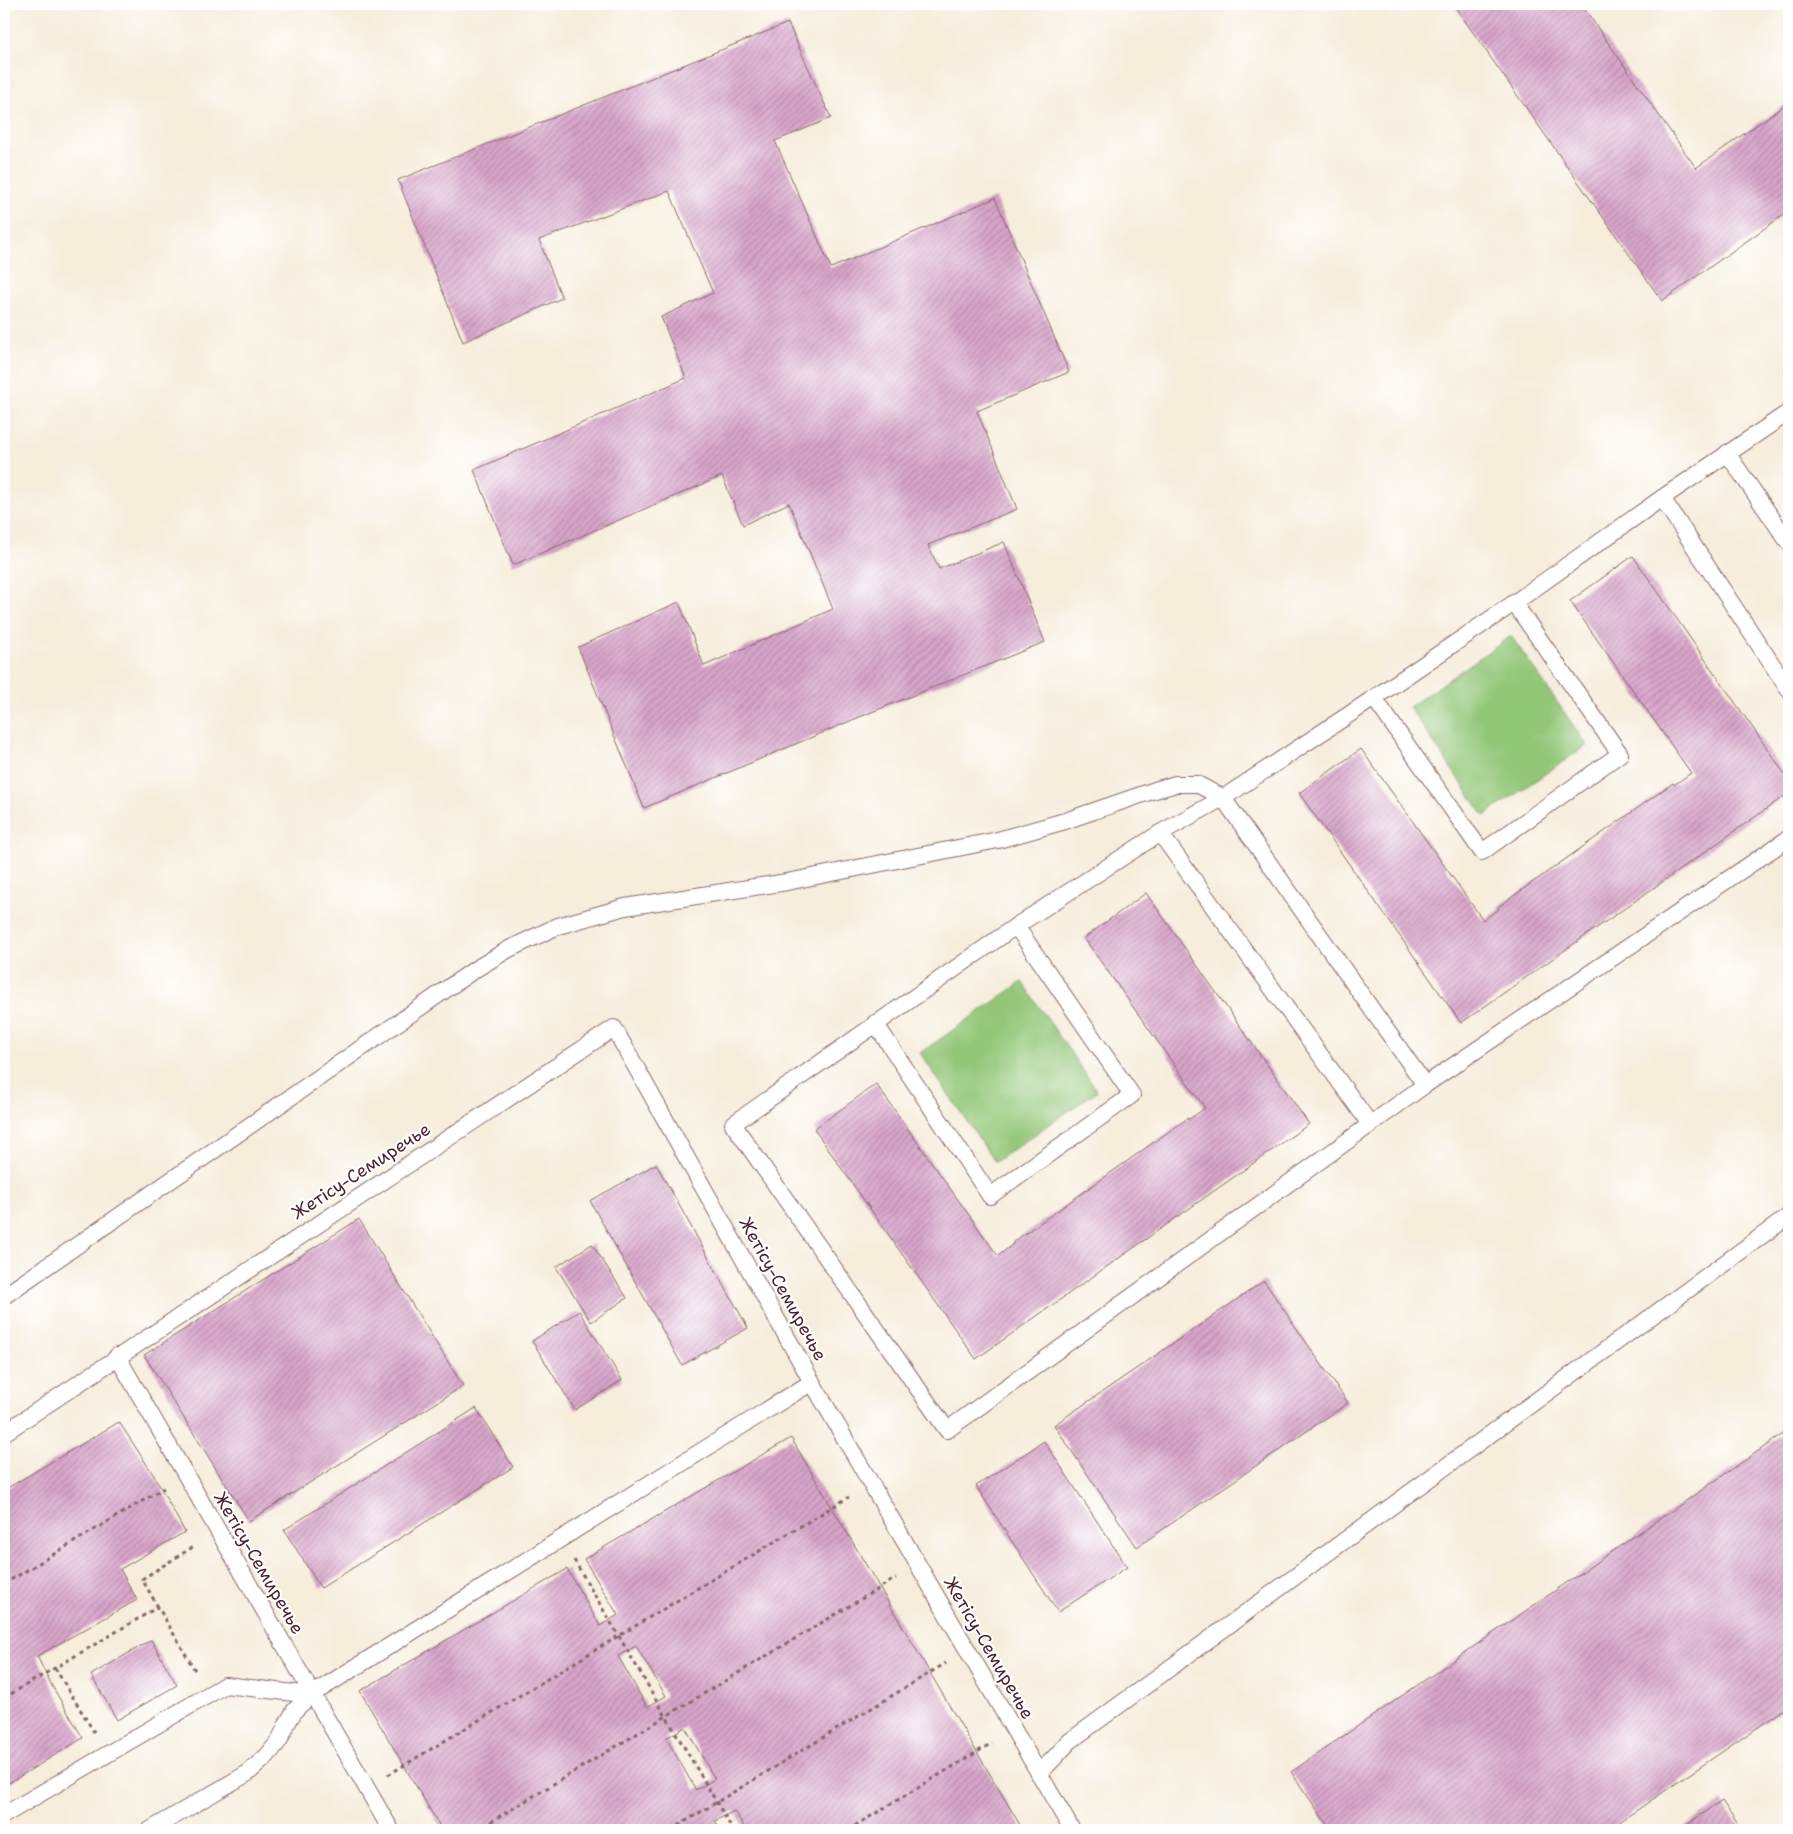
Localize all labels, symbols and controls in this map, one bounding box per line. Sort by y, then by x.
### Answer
street label: Жетісу-Семиречье [287,1117,435,1225]
street label: Жетісу-Семиречье [734,1213,832,1365]
street label: Жетісу-Семиречье [208,1487,310,1639]
street label: Жетісу-Семиречье [938,1572,1040,1724]

